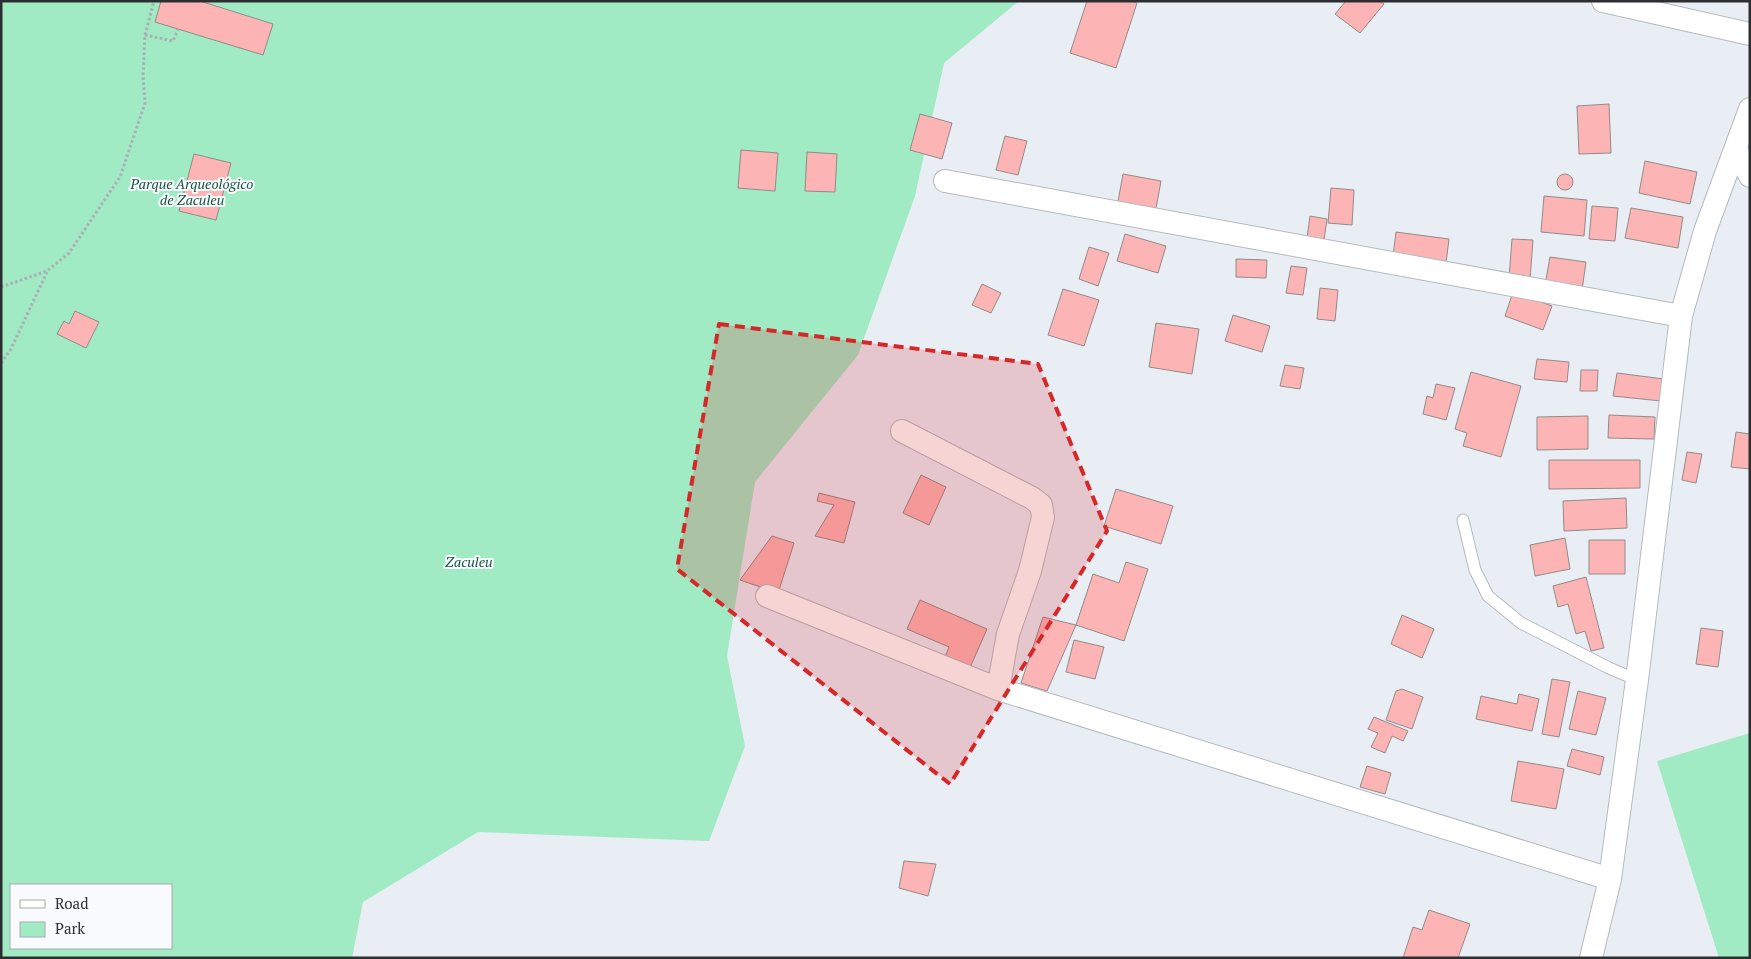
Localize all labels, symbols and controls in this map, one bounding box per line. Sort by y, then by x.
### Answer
park label: Parque Arqueológico de Zaculeu [130,174,253,209]
park label: Zaculeu [445,552,493,571]
legend [10,884,172,949]
text: Road [55,893,88,913]
text: Park [55,918,85,938]

